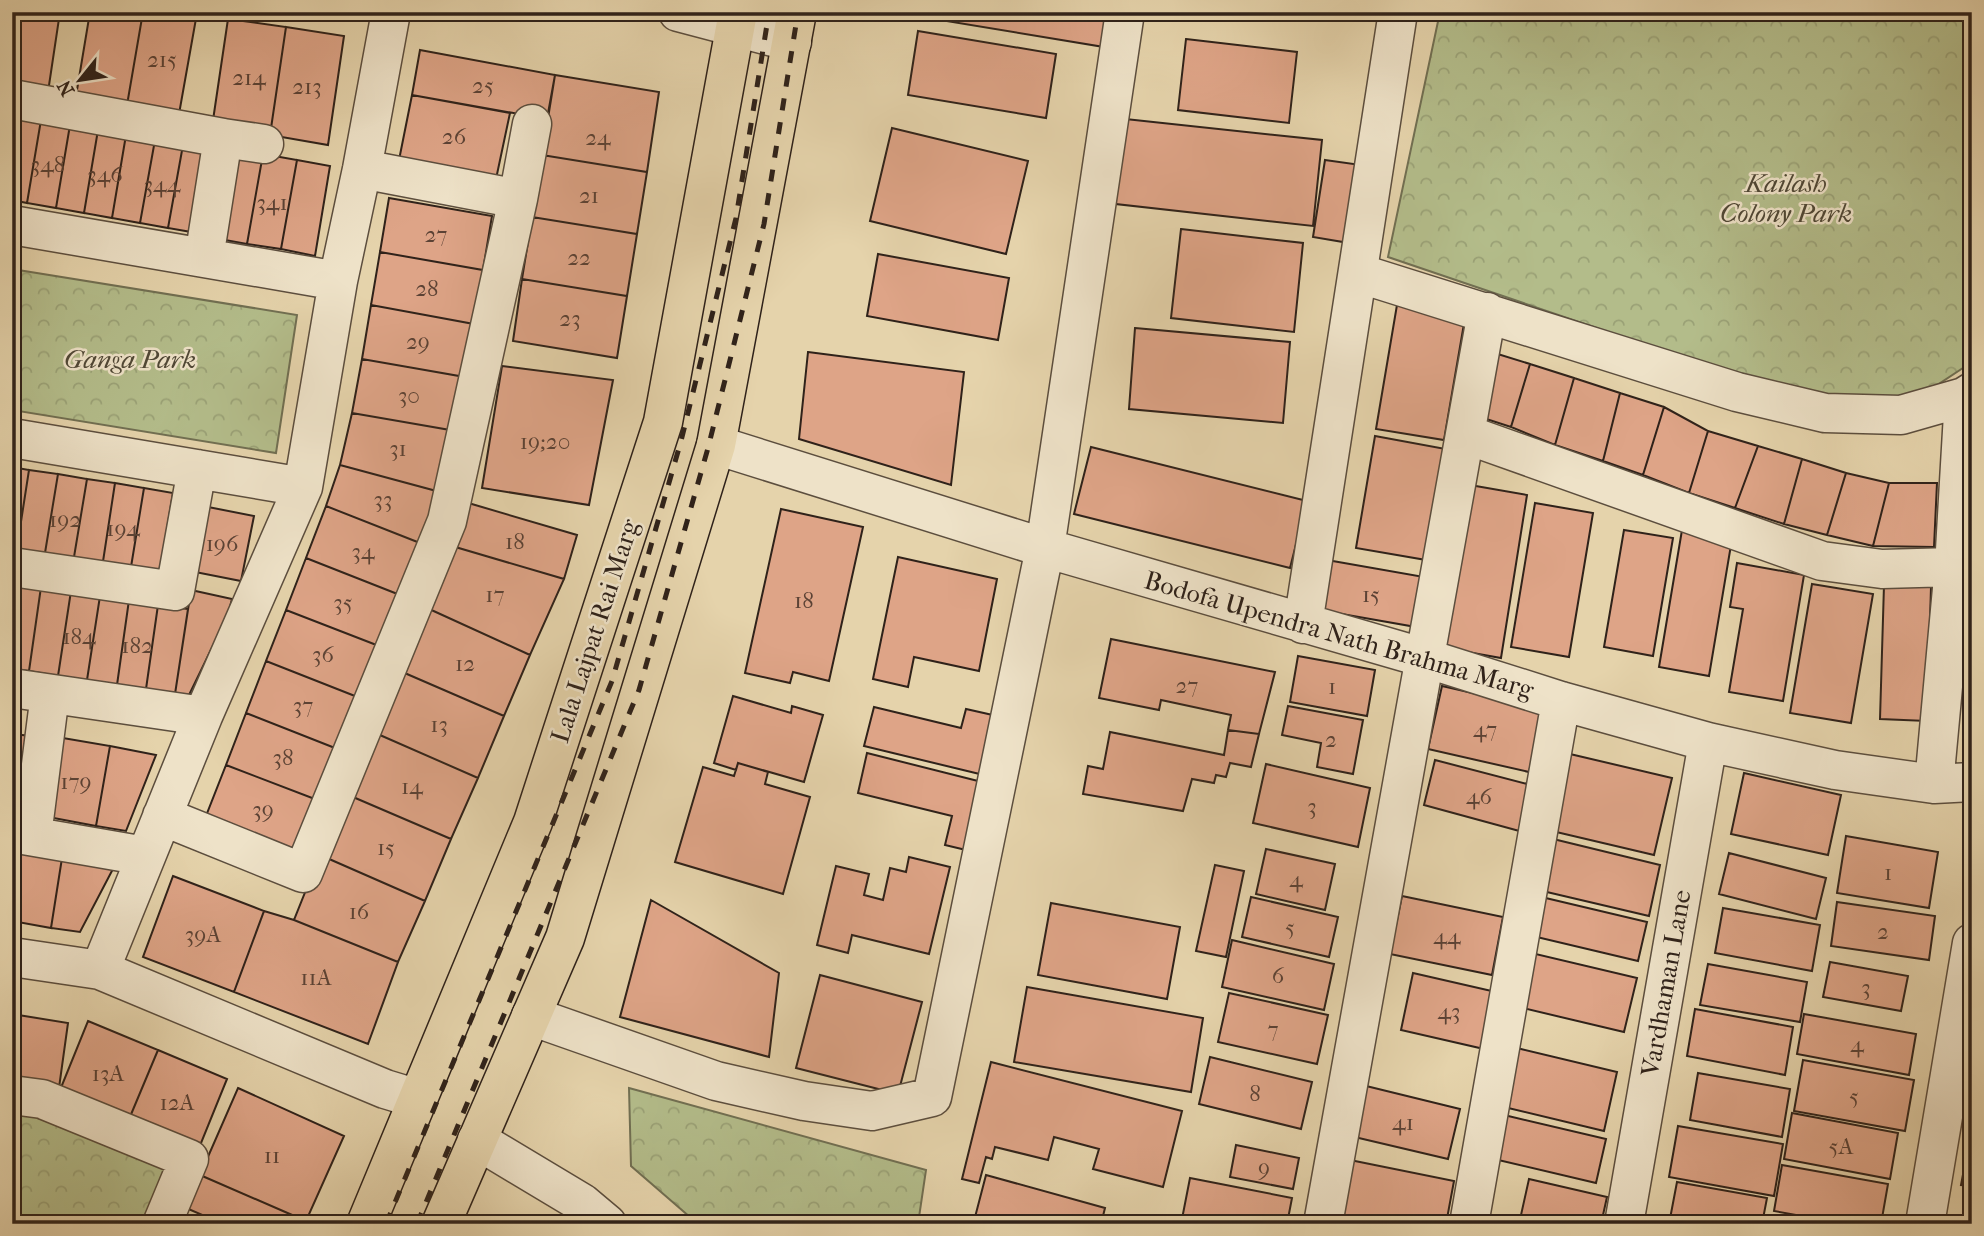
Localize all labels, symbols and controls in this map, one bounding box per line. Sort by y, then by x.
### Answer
north arrow [46,46,116,116]
house number: 215 [147,46,177,73]
house number: 214 [232,64,267,91]
house number: 25 [472,72,494,99]
house number: 213 [292,73,322,100]
text: N [53,76,79,100]
house number: 26 [442,123,467,150]
house number: 24 [585,124,612,151]
house number: 348 [31,151,65,178]
house number: 346 [87,161,123,188]
park label: Kailash Colony Park [1720,168,1852,229]
house number: 344 [144,171,182,198]
house number: 21 [579,182,599,209]
house number: 341 [256,189,288,216]
house number: 27 [425,221,447,248]
house number: 22 [567,244,591,271]
house number: 28 [415,275,439,302]
house number: 23 [559,305,581,332]
house number: 29 [406,328,430,355]
park label: Ganga Park [64,344,196,375]
house number: 30 [398,382,420,409]
house number: 19;20 [520,428,570,455]
house number: 31 [389,435,407,462]
house number: 33 [374,486,392,513]
house number: 192 [49,506,81,533]
street label: Lala Lajpat Rai Marg [544,514,646,747]
house number: 194 [106,515,141,542]
house number: 18 [505,528,525,555]
house number: 196 [206,530,239,557]
house number: 34 [351,538,376,565]
street label: Bodofa Upendra Nath Brahma Marg [1141,564,1538,706]
house number: 17 [485,581,505,608]
house number: 15 [1362,581,1380,608]
house number: 18 [794,587,814,614]
house number: 35 [333,589,353,616]
house number: 184 [62,623,97,650]
house number: 182 [121,632,153,659]
house number: 36 [312,641,334,668]
house number: 12 [455,650,475,677]
house number: 27 [1176,672,1198,699]
house number: 1 [1328,673,1336,700]
house number: 37 [293,692,313,719]
house number: 13 [430,711,448,738]
house number: 47 [1473,716,1497,743]
house number: 2 [1325,726,1337,753]
house number: 38 [273,744,294,771]
house number: 179 [60,768,92,795]
house number: 14 [401,773,424,800]
house number: 46 [1466,783,1493,810]
house number: 3 [1307,793,1317,820]
house number: 39 [252,796,274,823]
house number: 15 [377,834,395,861]
house number: 1 [1884,859,1892,886]
house number: 4 [1289,866,1304,893]
street label: Vardhaman Lane [1634,887,1698,1080]
house number: 16 [349,898,370,925]
house number: 5 [1285,914,1295,941]
house number: 2 [1877,918,1889,945]
house number: 39A [185,921,222,948]
house number: 44 [1433,923,1462,950]
house number: 6 [1272,962,1285,989]
house number: 11A [300,964,333,991]
house number: 3 [1861,974,1871,1001]
house number: 43 [1437,998,1461,1025]
house number: 7 [1267,1016,1279,1043]
house number: 4 [1850,1031,1865,1058]
house number: 13A [92,1060,125,1087]
house number: 8 [1249,1080,1261,1107]
house number: 5 [1849,1083,1859,1110]
house number: 12A [160,1089,196,1116]
house number: 41 [1392,1109,1414,1136]
house number: 5A [1829,1133,1855,1160]
house number: 11 [264,1142,280,1169]
house number: 9 [1258,1154,1270,1181]

